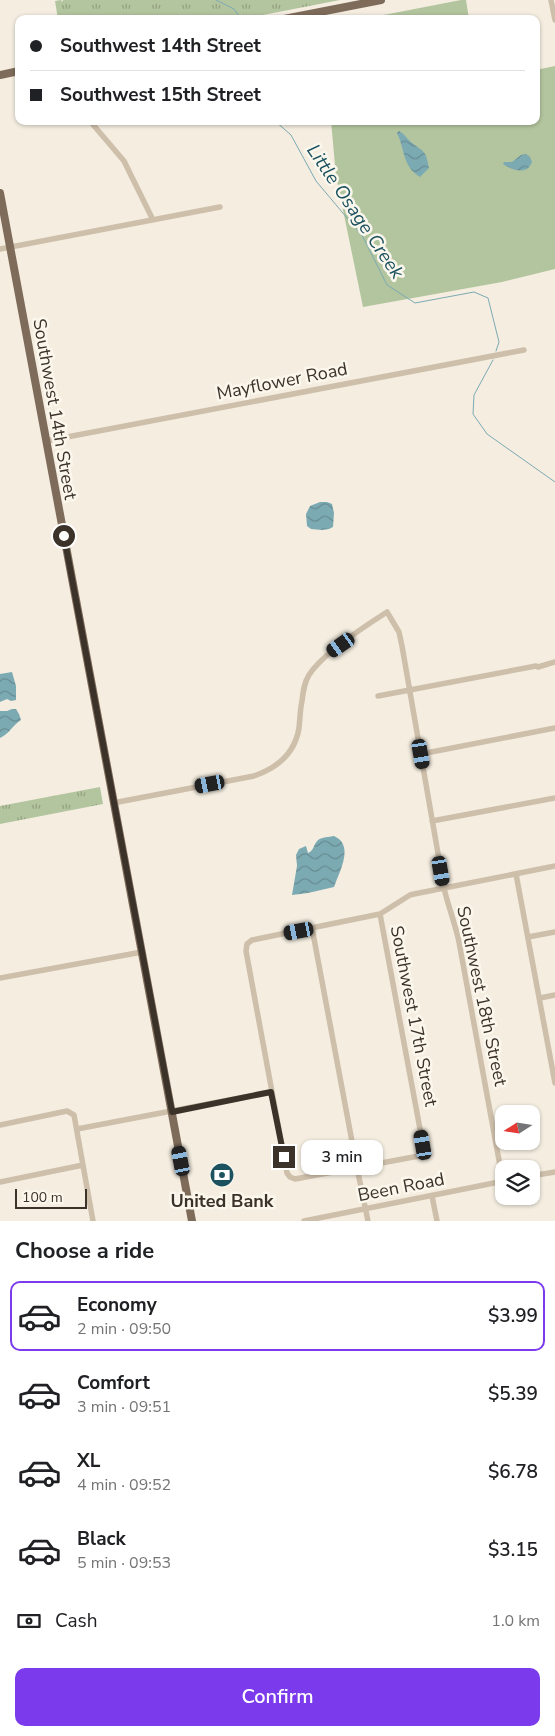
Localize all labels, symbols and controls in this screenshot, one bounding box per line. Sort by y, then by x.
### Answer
text: Southwest 14th Street [60,33,261,59]
text: Southwest 15th Street [60,82,261,108]
water label: Little Osage Creek [300,139,410,284]
street label: Southwest 14th Street [27,317,83,502]
street label: Mayflower Road [215,357,349,405]
route start [53,525,75,547]
car [324,630,357,660]
car [411,738,430,770]
car [193,774,226,794]
car [431,855,450,887]
street label: Southwest 18th Street [451,904,513,1089]
car [282,921,315,941]
street label: Southwest 17th Street [385,924,443,1109]
north arrow [495,1105,540,1150]
map controls [495,1105,540,1205]
car [413,1129,432,1161]
callout: 3 min [302,1140,384,1174]
car [170,1145,191,1177]
route end [273,1146,295,1168]
text: 3 min [322,1146,362,1168]
button: layers [495,1160,540,1205]
bank icon: United Bank [209,1162,235,1188]
street label: Been Road [355,1167,447,1207]
scale bar [15,1186,88,1209]
text: 100 m [22,1188,63,1207]
place label: United Bank [170,1189,274,1213]
text: Choose a ride [15,1236,154,1266]
text: Economy [77,1292,157,1318]
icon: car [17,1294,62,1339]
text: $3.99 [488,1303,538,1329]
text: 2 min · 09:50 [77,1318,171,1340]
text: Comfort [77,1370,150,1396]
icon: car [17,1372,62,1417]
text: $5.39 [488,1381,538,1407]
text: 3 min · 09:51 [77,1396,171,1418]
text: XL [77,1448,100,1474]
icon: car [17,1450,62,1495]
text: $6.78 [488,1459,538,1485]
text: 4 min · 09:52 [77,1474,171,1496]
text: Black [77,1526,126,1552]
icon: car [17,1528,62,1573]
text: $3.15 [488,1537,538,1563]
text: 5 min · 09:53 [77,1552,171,1574]
icon: cash [15,1607,43,1635]
text: Cash [55,1608,97,1634]
text: 1.0 km [491,1610,540,1632]
button: Confirm [15,1668,540,1726]

